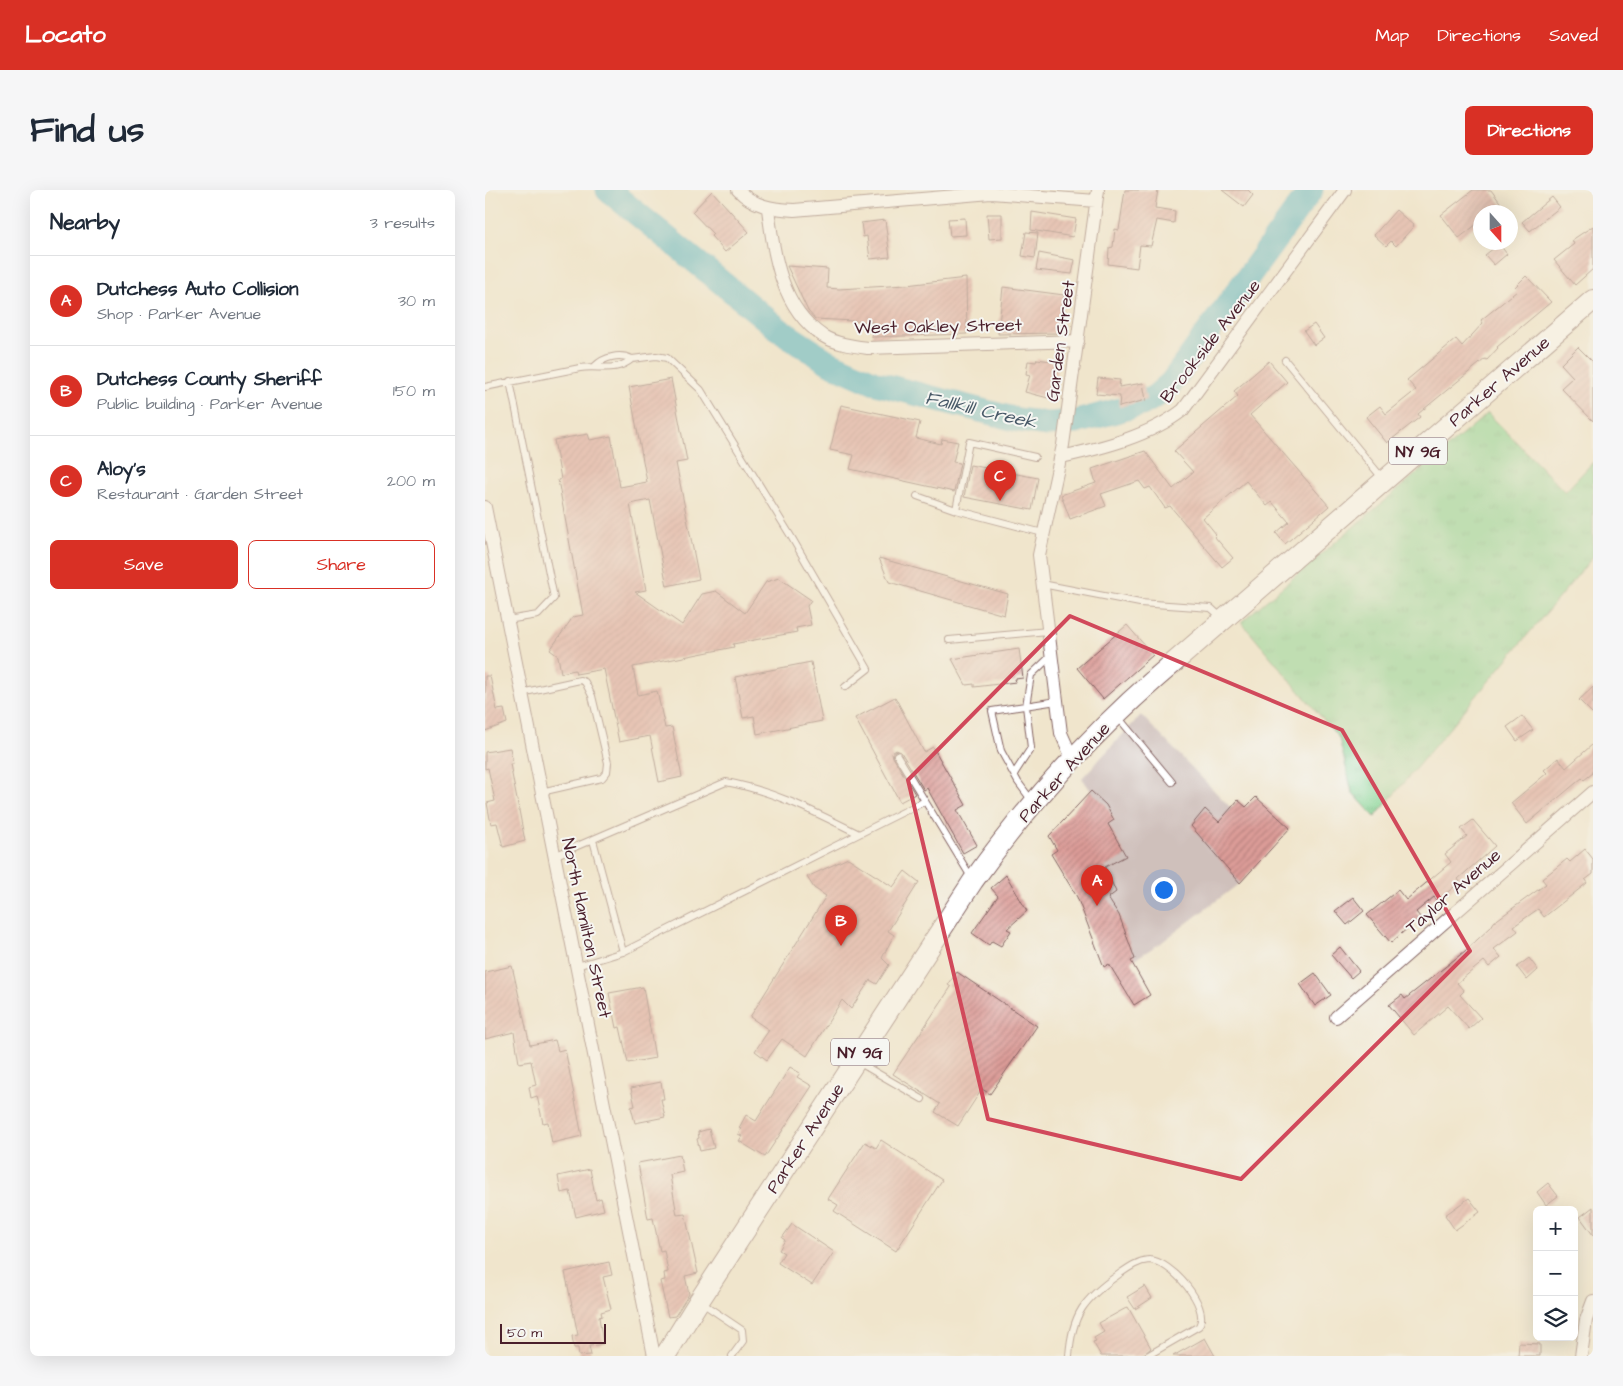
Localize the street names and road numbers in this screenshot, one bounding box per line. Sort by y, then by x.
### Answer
street label: Brookside Avenue [1154,274,1267,408]
street label: Garden Street [1040,278,1081,403]
street label: West Oakley Street [854,313,1023,341]
street label: Parker Avenue [1443,330,1556,432]
road number: NY 9G [1389,438,1447,464]
street label: Parker Avenue [1013,717,1116,828]
street label: North Hamilton Street [555,836,618,1021]
street label: Taylor Avenue [1400,843,1507,941]
road number: NY 9G [831,1039,889,1066]
street label: Parker Avenue [760,1078,851,1198]

